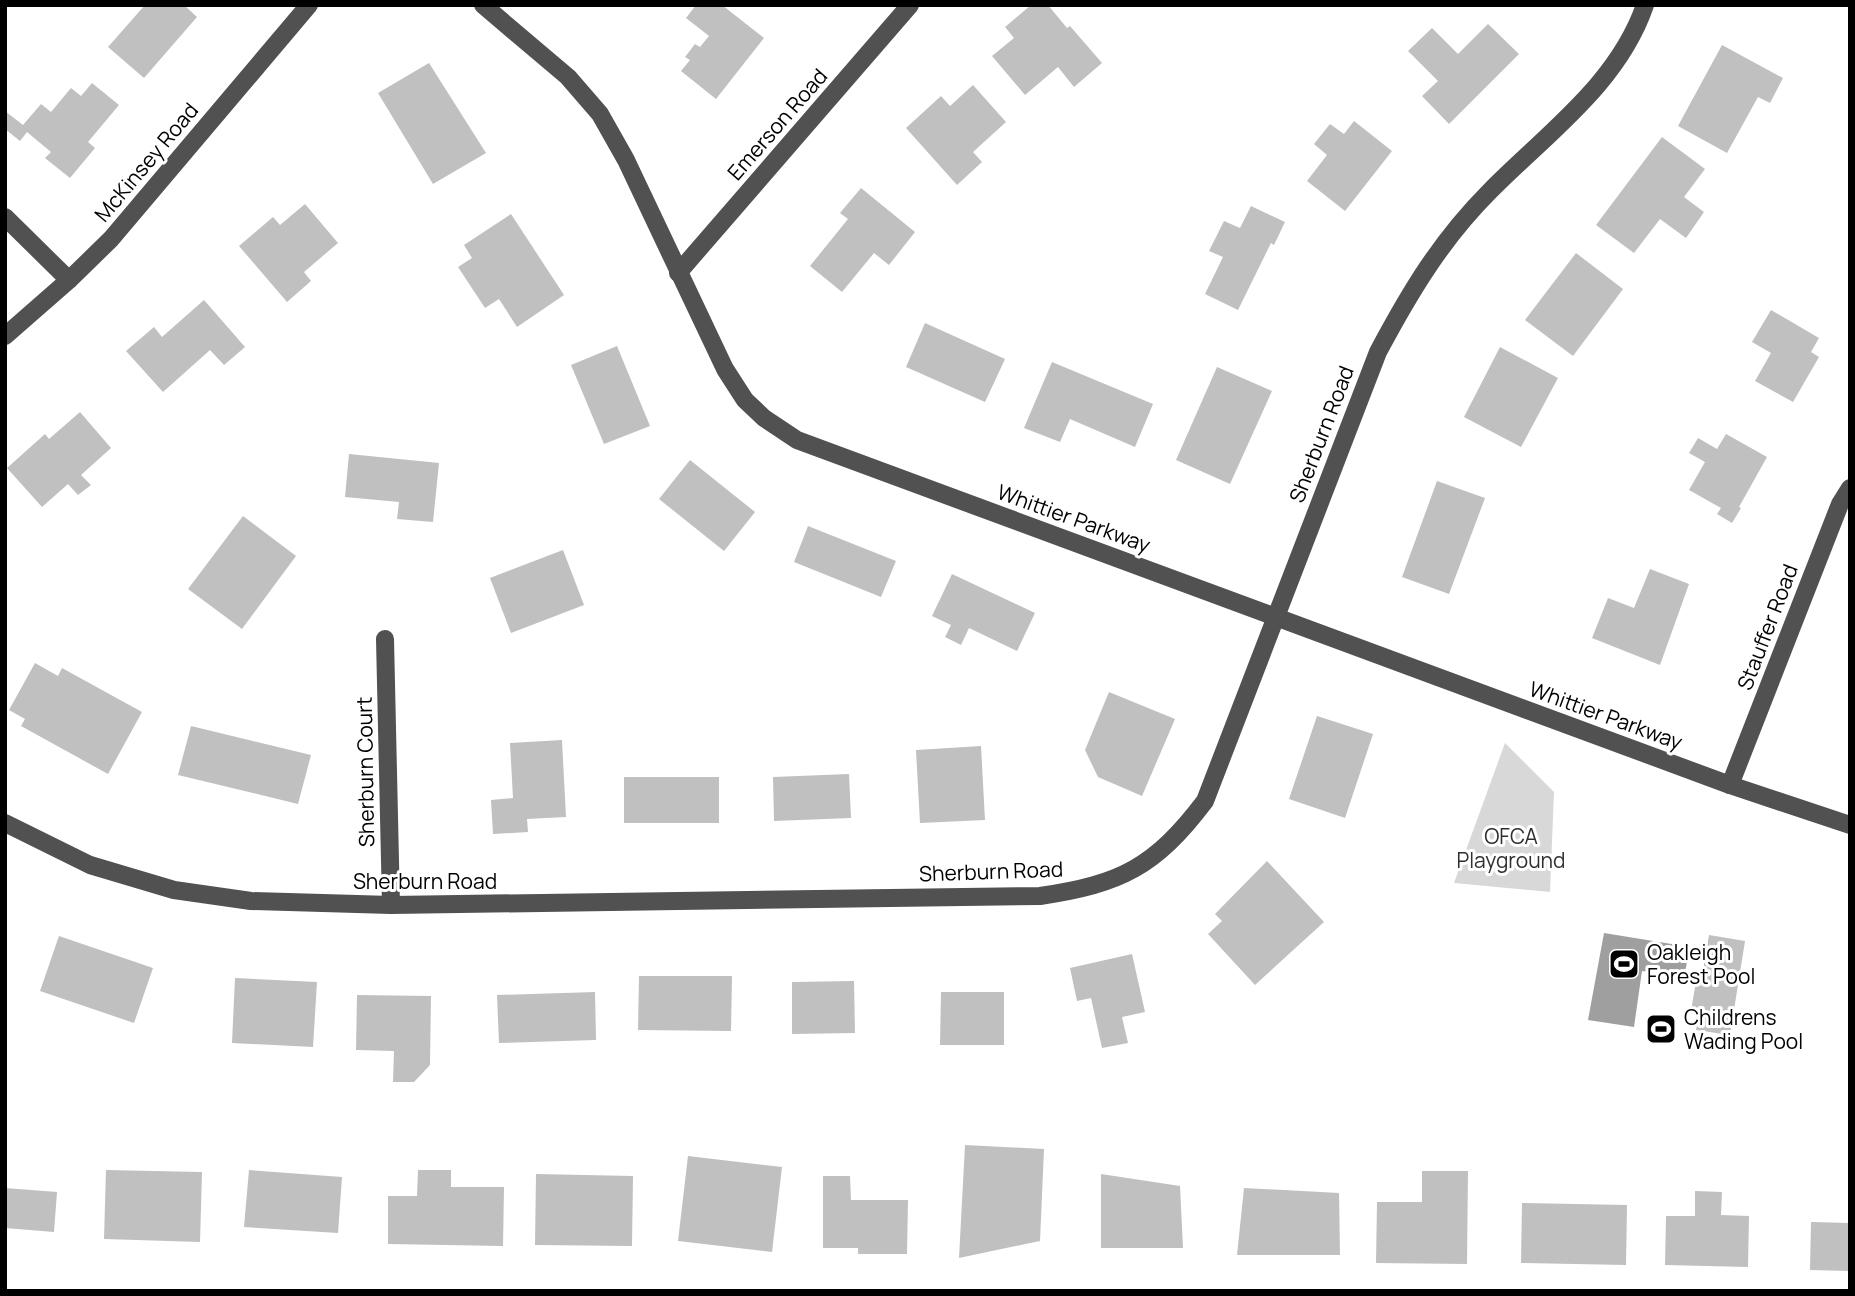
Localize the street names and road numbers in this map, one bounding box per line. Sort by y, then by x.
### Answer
street label: Emerson Road [721,62,833,186]
street label: McKinsey Road [88,97,204,227]
street label: Sherburn Road [1282,362,1360,506]
street label: Whittier Parkway [994,477,1154,559]
street label: Stauffer Road [1730,560,1804,694]
street label: Whittier Parkway [1526,674,1686,756]
street label: Sherburn Court [350,697,380,847]
street label: Sherburn Road [918,854,1064,888]
street label: Sherburn Road [353,867,497,895]

